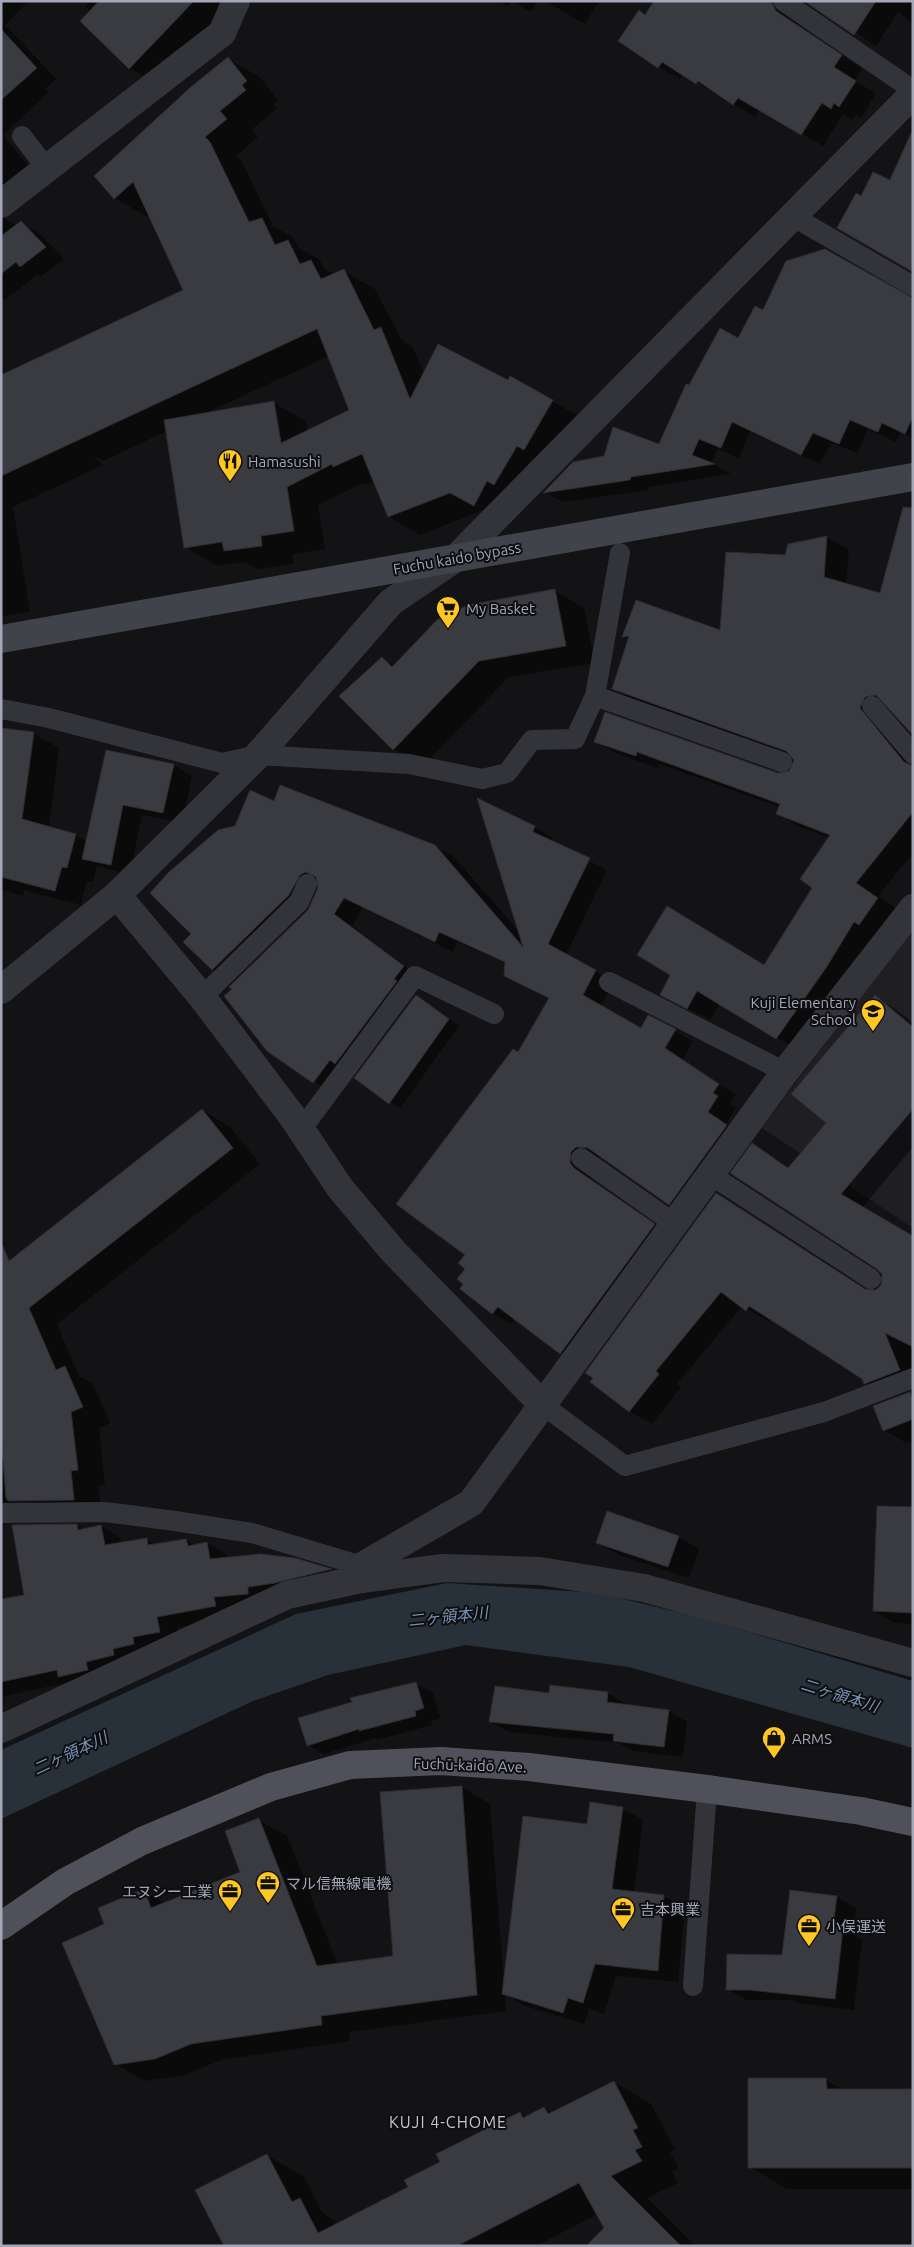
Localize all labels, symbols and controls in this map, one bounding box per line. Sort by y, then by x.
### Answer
restaurant icon: Hamasushi [217,448,243,482]
place label: Hamasushi [248,453,321,470]
street label: Fuchu kaido bypass [392,538,522,578]
supermarket icon: My Basket [435,595,461,629]
place label: My Basket [466,600,535,617]
place label: Kuji Elementary School [750,994,856,1028]
school or university icon: Kuji Elementary School [860,998,886,1032]
water label: 二ヶ領本川 [407,1603,491,1629]
water label: 二ヶ領本川 [799,1675,883,1716]
shop icon: ARMS [761,1725,787,1759]
water label: 二ヶ領本川 [30,1727,112,1778]
place label: ARMS [792,1730,832,1747]
street label: Fuchū-kaidō Ave. [413,1755,527,1775]
office icon: マル信無線電機 [255,1870,281,1904]
place label: マル信無線電機 [286,1875,391,1892]
office icon: エヌシー工業 [217,1878,243,1912]
place label: エヌシー工業 [122,1883,212,1900]
office icon: 吉本興業 [610,1896,636,1930]
place label: 吉本興業 [640,1901,700,1918]
office icon: 小俣運送 [796,1913,822,1947]
place label: 小俣運送 [826,1918,886,1935]
district label: KUJI 4-CHOME [389,2113,507,2131]

